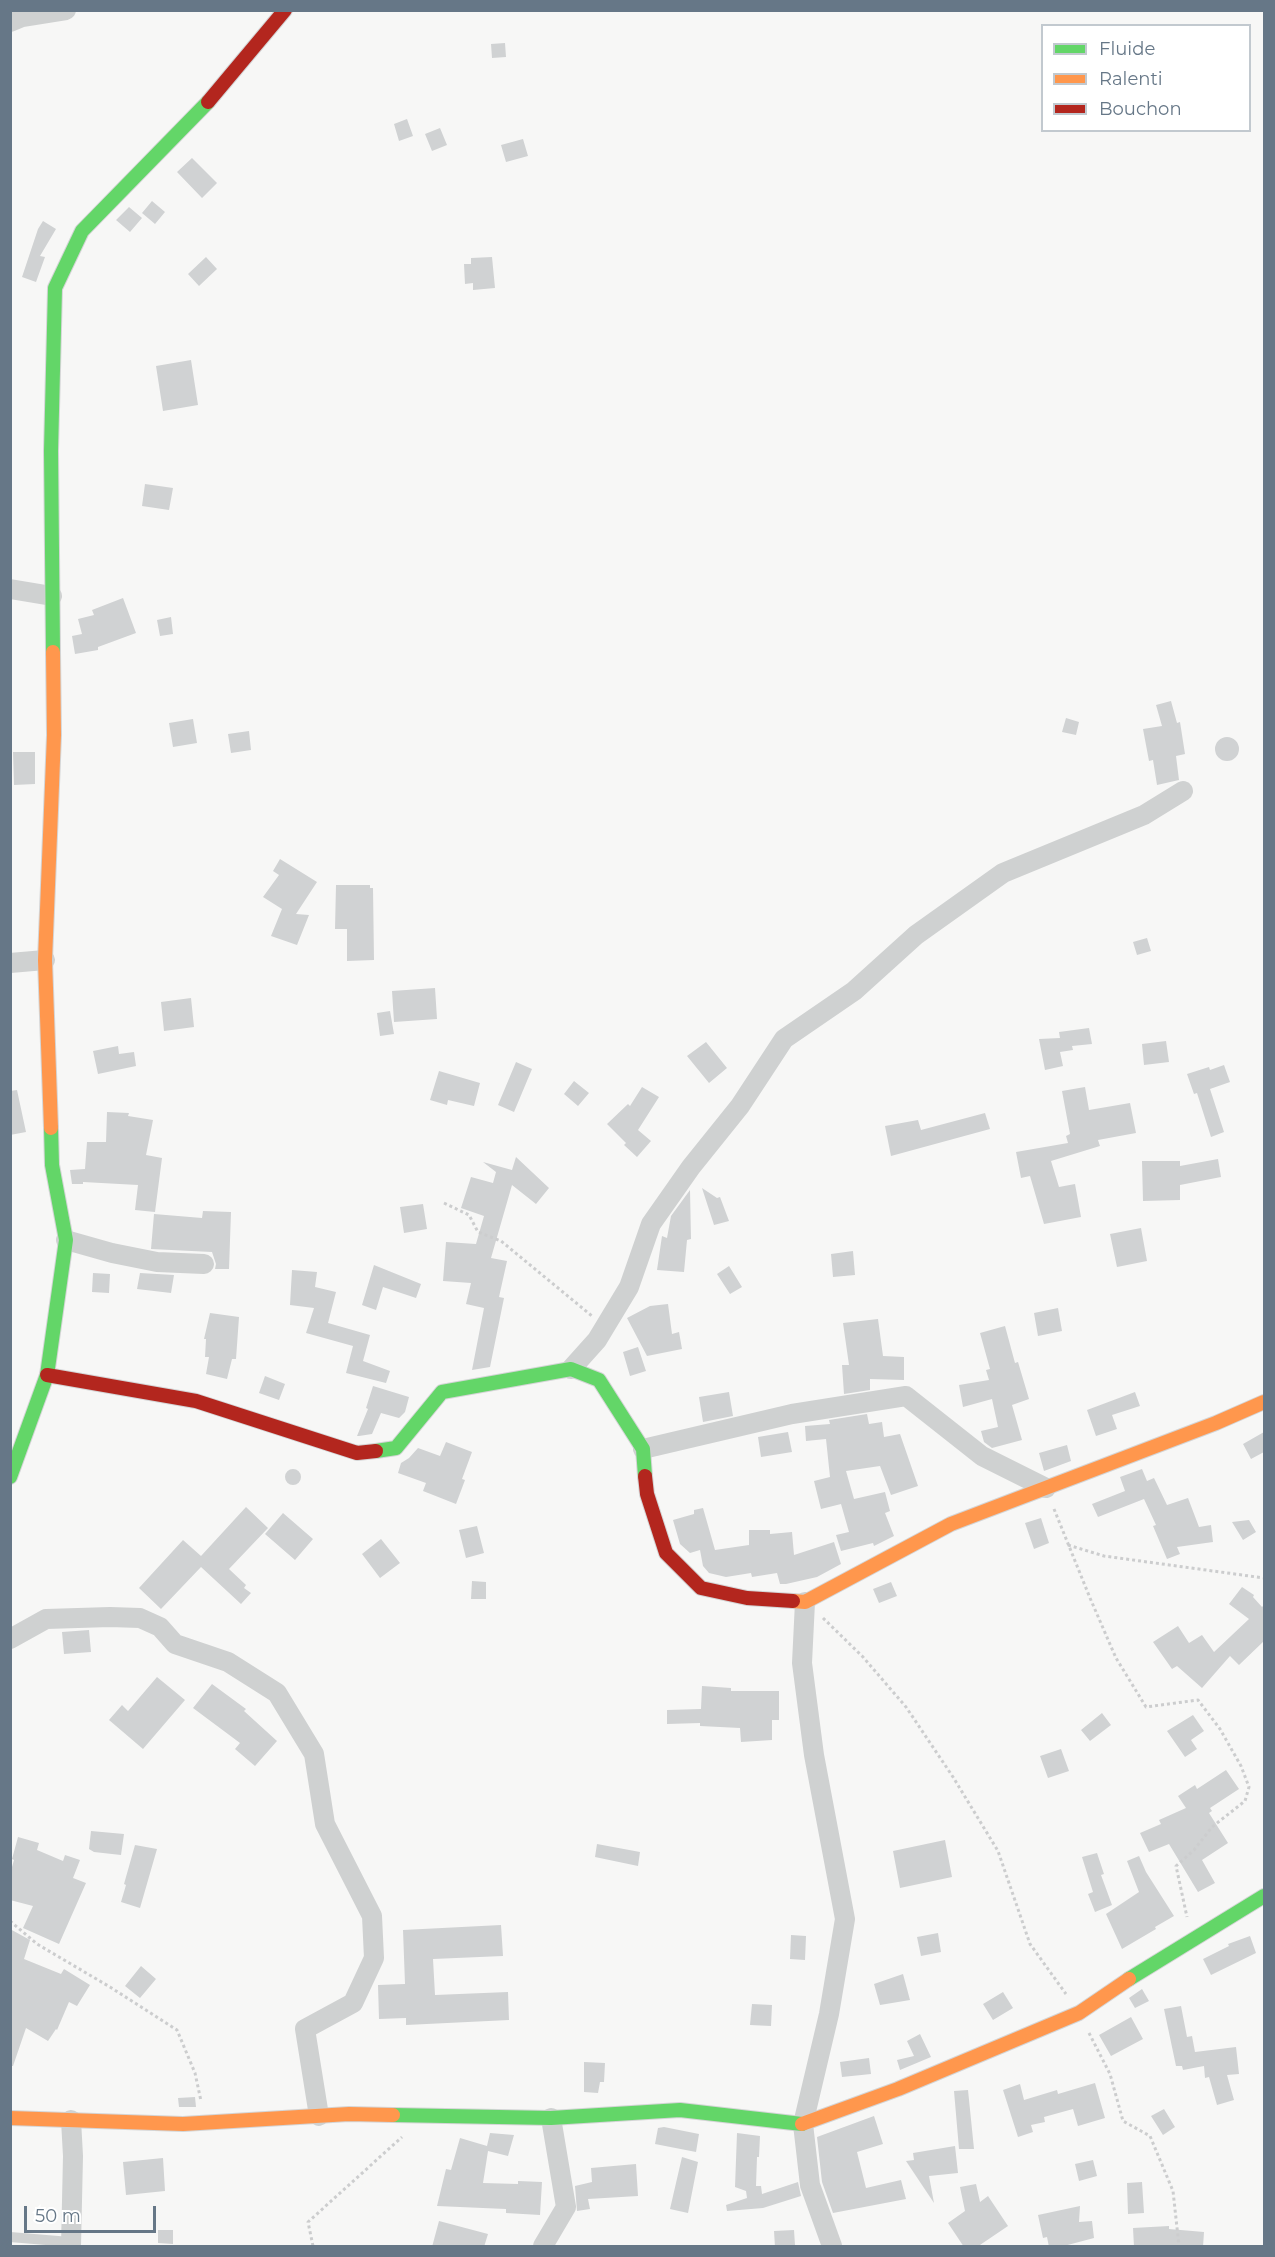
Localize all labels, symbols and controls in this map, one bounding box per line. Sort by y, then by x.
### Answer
legend [1041,24,1251,132]
text: Fluide [1099,38,1155,60]
text: Ralenti [1099,68,1163,90]
text: Bouchon [1099,98,1182,120]
scale bar [27,2194,159,2232]
text: 50 m [35,2205,81,2227]

